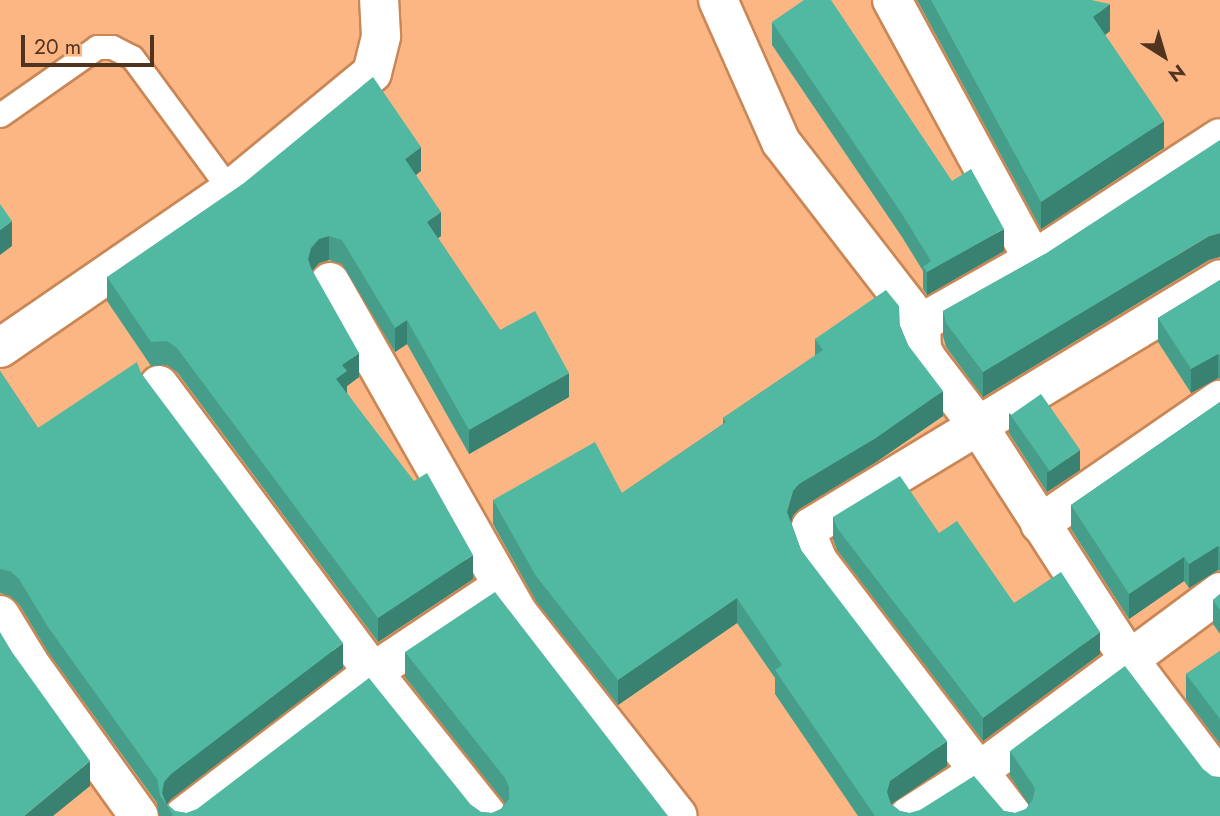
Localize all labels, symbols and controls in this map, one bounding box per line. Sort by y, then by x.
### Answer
scale bar [24,21,158,65]
north arrow [1129,21,1199,91]
text: 20 m [34,32,81,62]
text: N [1163,58,1191,88]

